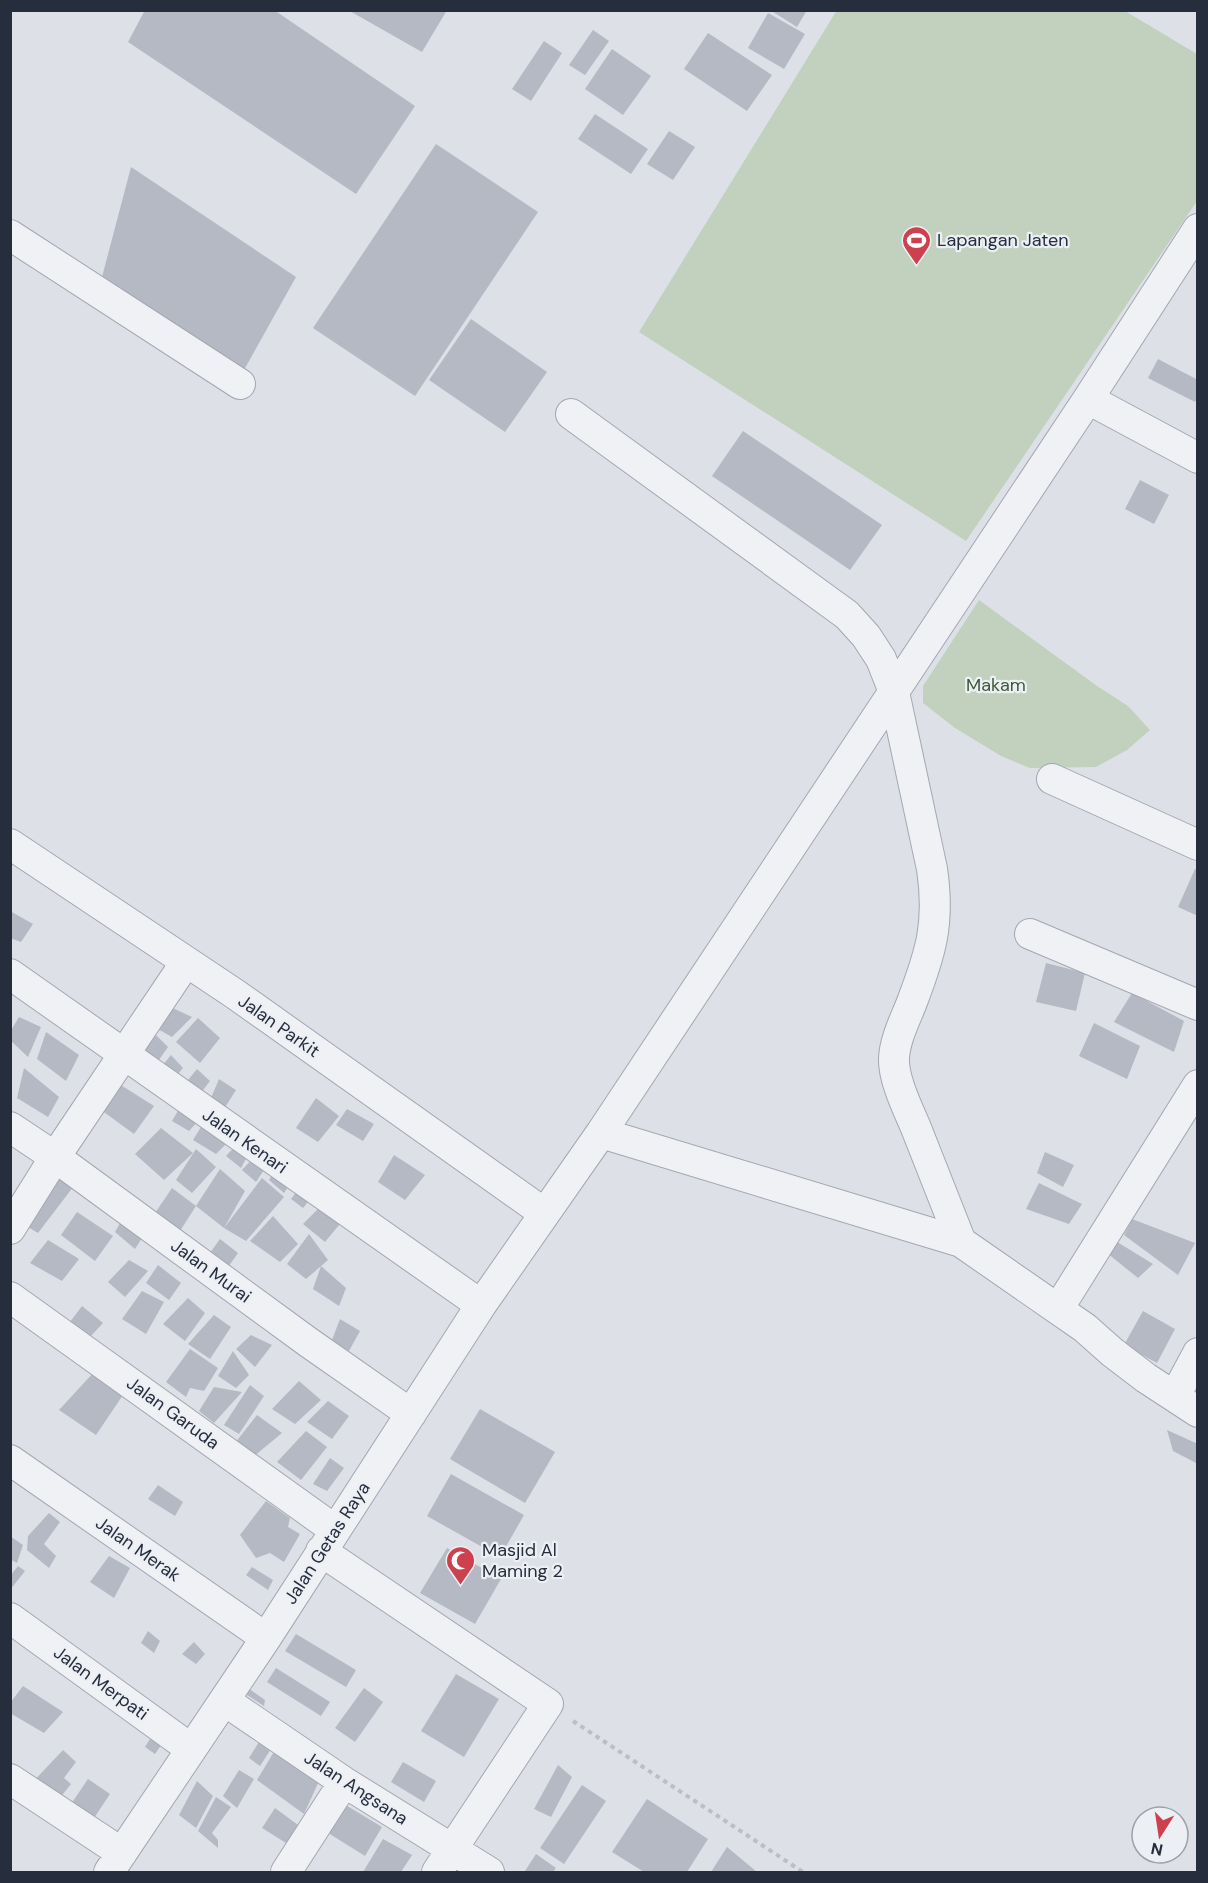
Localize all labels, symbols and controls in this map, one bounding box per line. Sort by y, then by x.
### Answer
sports icon: Lapangan Jaten [900,224,932,266]
place label: Lapangan Jaten [937,228,1069,252]
park label: Makam [966,673,1026,697]
street label: Jalan Parkit [233,989,325,1063]
street label: Jalan Kenari [198,1103,292,1179]
street label: Jalan Murai [166,1234,256,1308]
street label: Jalan Garuda [122,1371,224,1455]
street label: Jalan Getas Raya [278,1477,376,1609]
street label: Jalan Merak [91,1511,185,1587]
place label: Masjid Al Maming 2 [482,1538,563,1583]
mosque icon: Masjid Al Maming 2 [445,1544,477,1586]
street label: Jalan Merpati [49,1640,153,1726]
street label: Jalan Angsana [300,1746,412,1830]
north arrow [1130,1805,1190,1865]
text: N [1149,1838,1165,1861]

